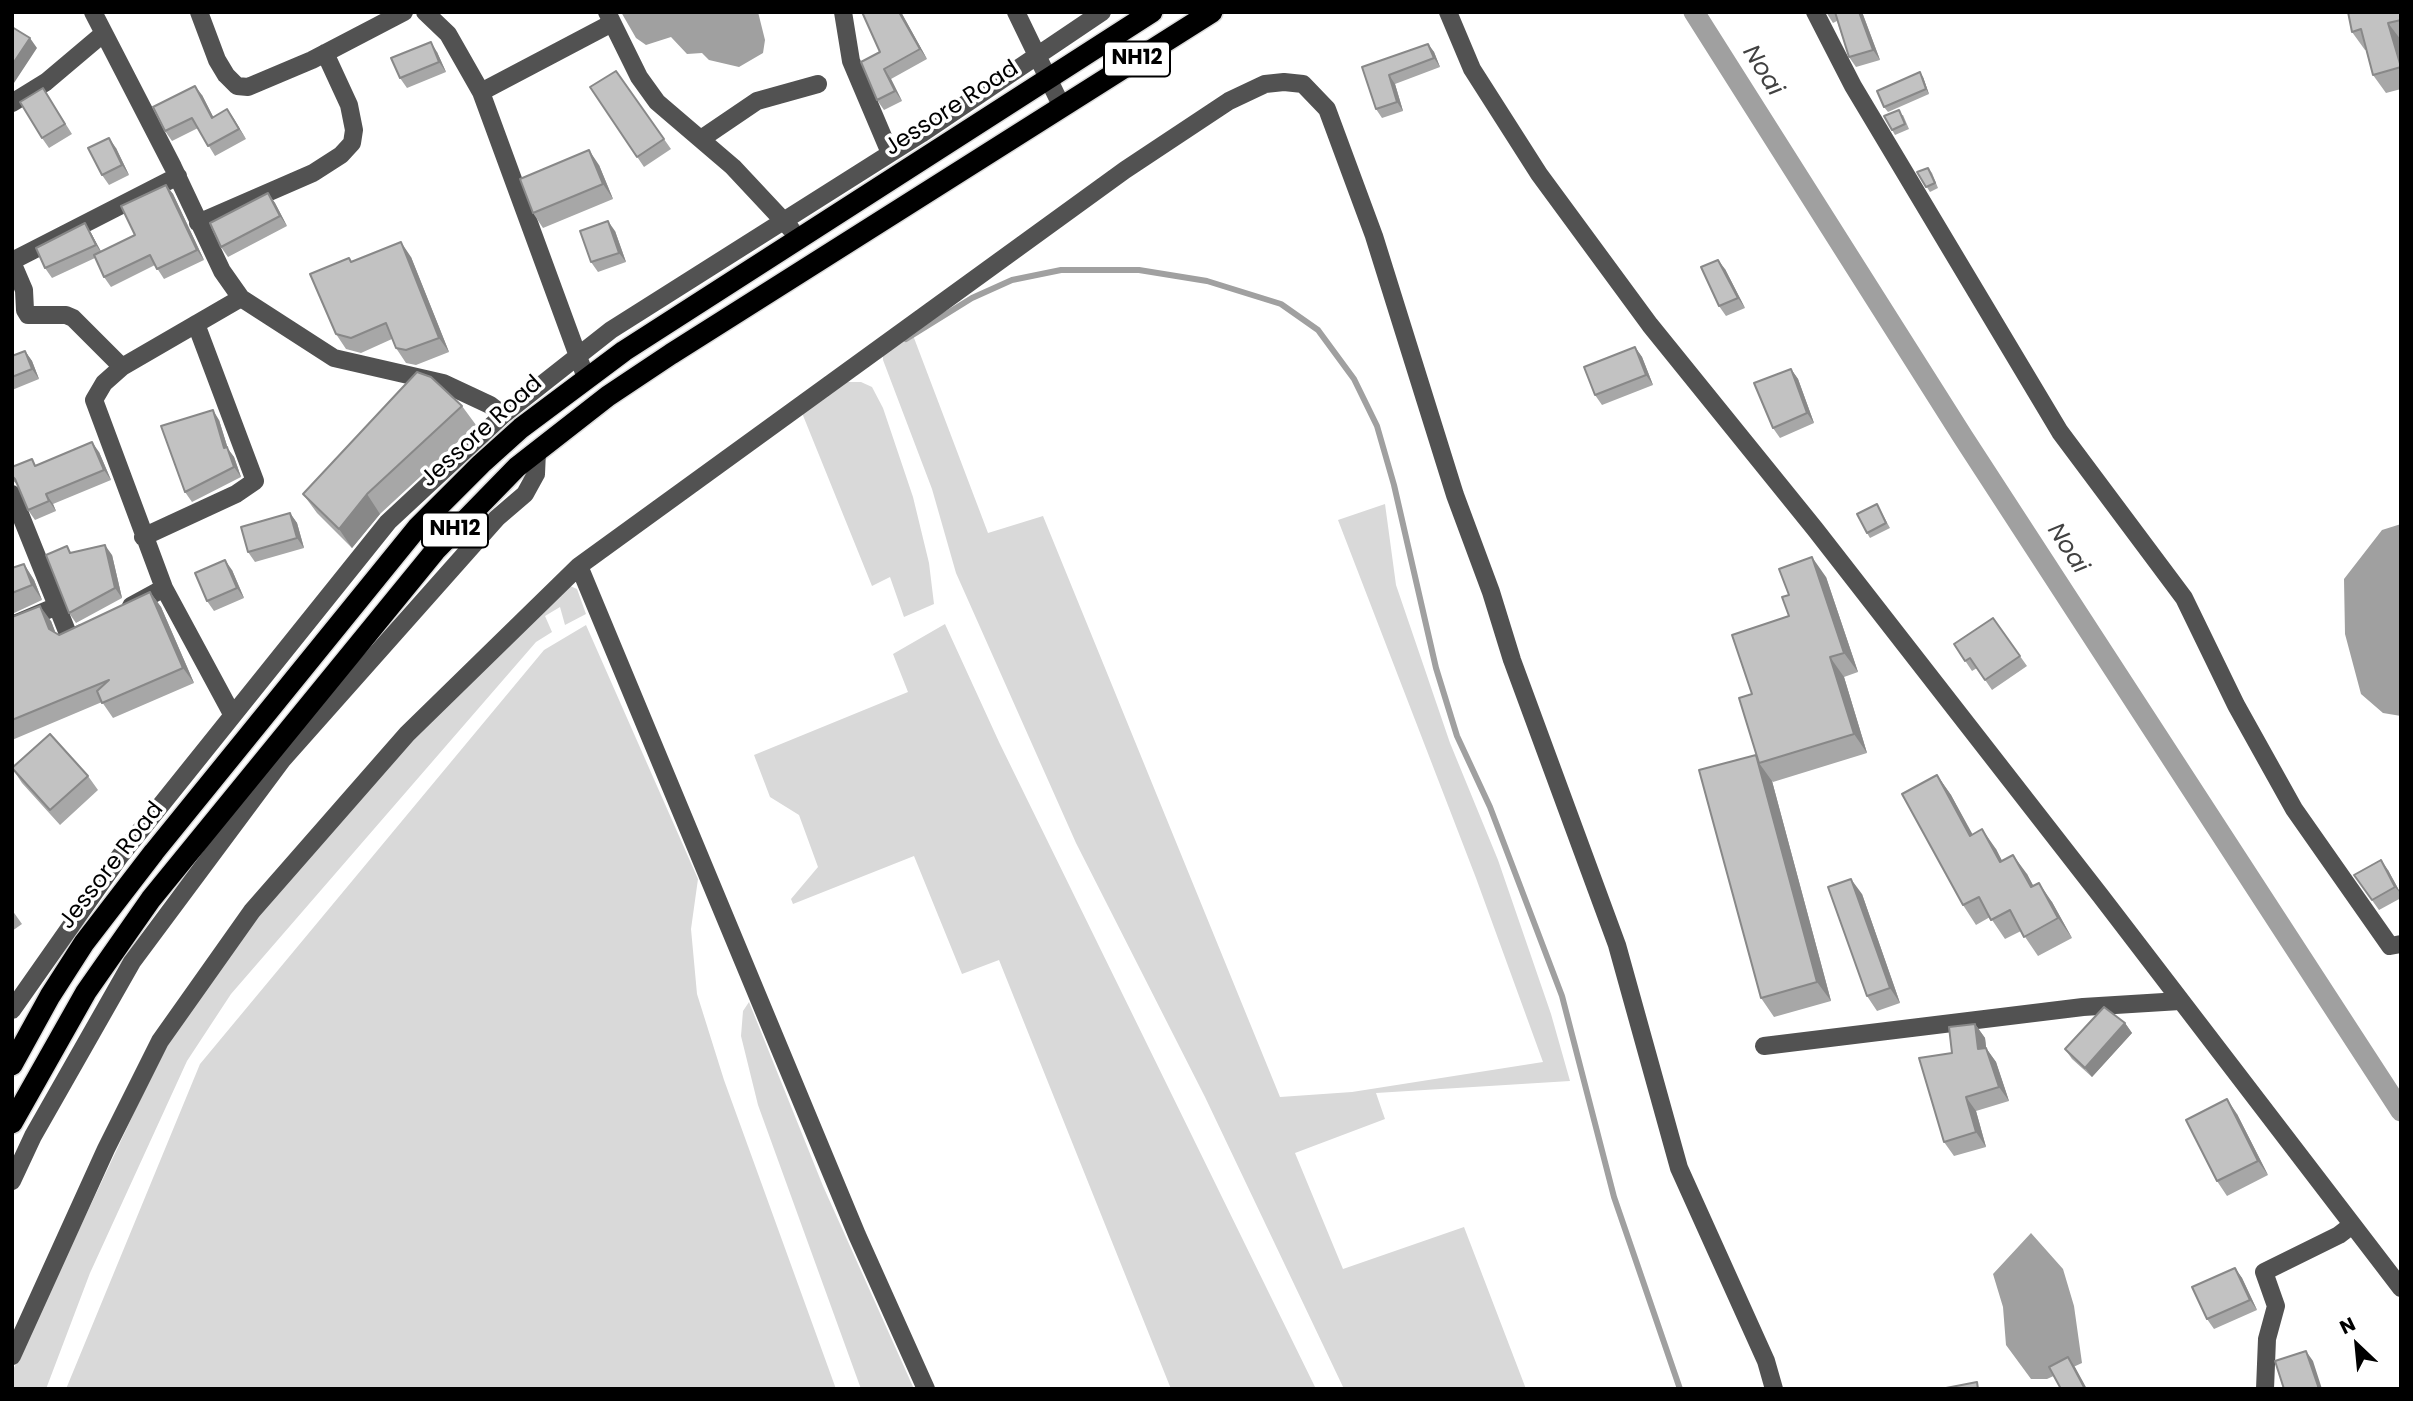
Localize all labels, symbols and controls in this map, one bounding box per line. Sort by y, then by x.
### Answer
water label: Noai [1735,40,1789,102]
road number: NH12 [1104,42,1170,76]
street label: Jessore Road [880,55,1024,163]
street label: Jessore Road [416,370,548,494]
road number: NH12 [422,512,488,548]
water label: Noai [2040,518,2094,580]
street label: Jessore Road [54,797,170,935]
north arrow [2322,1310,2392,1380]
text: N [2335,1310,2360,1341]

